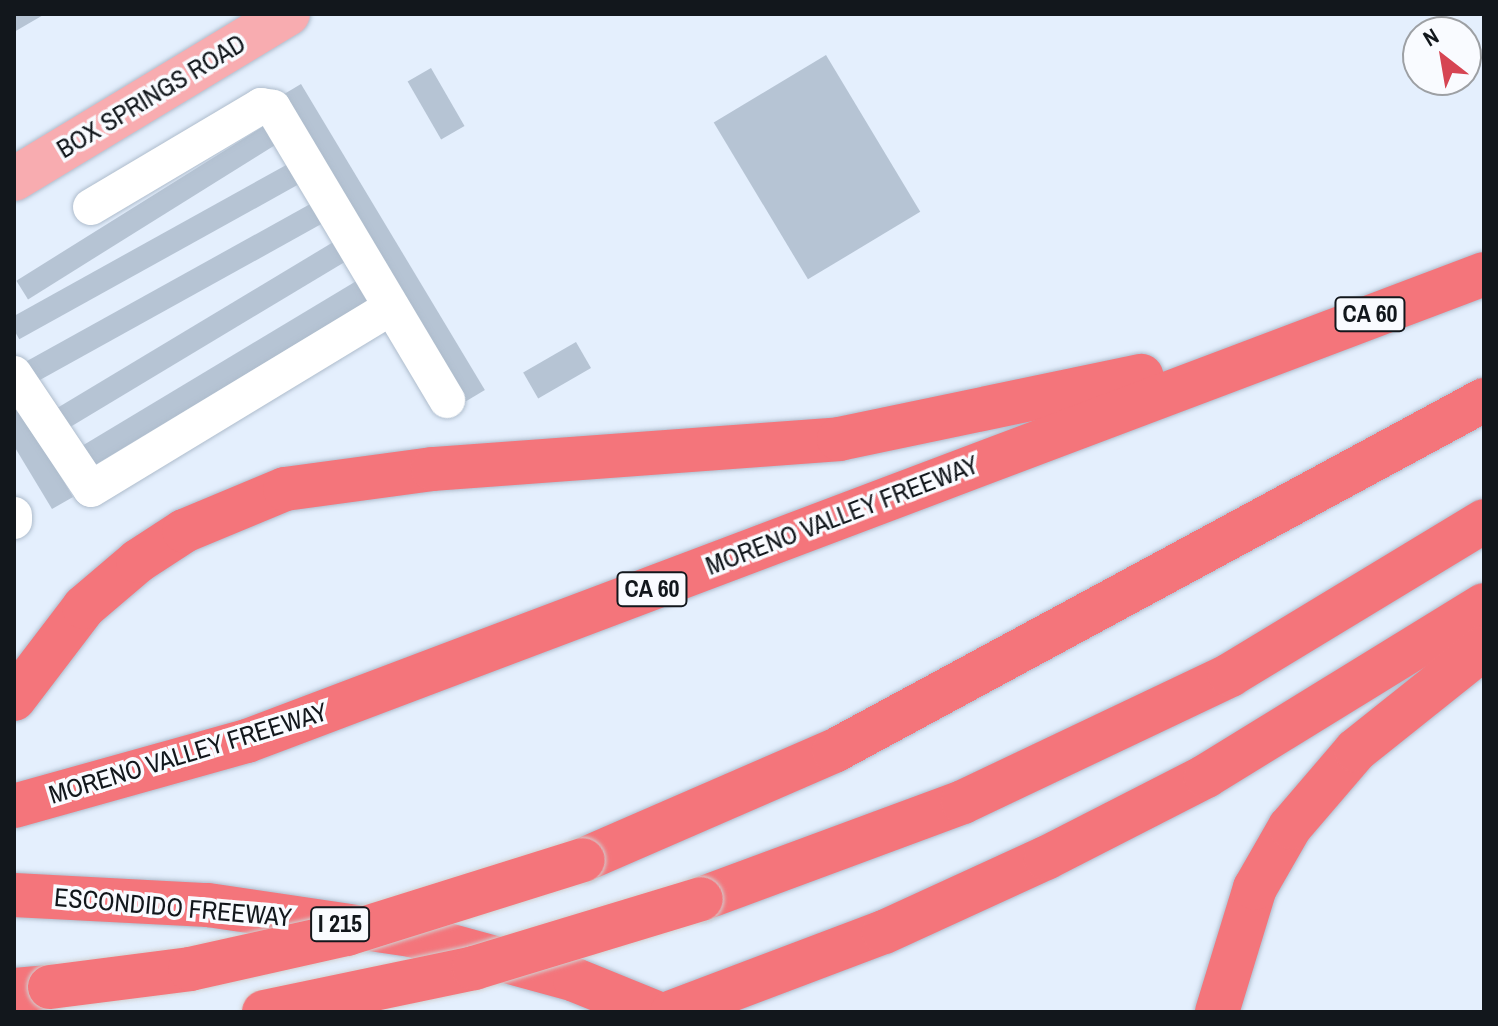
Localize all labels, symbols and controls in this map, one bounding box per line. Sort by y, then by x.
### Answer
north arrow [1402,16,1482,96]
text: N [1417,21,1444,53]
street label: BOX SPRINGS ROAD [51,27,251,165]
road number: CA 60 [1334,294,1406,334]
street label: MORENO VALLEY FREEWAY [701,448,983,582]
road number: CA 60 [616,569,688,609]
street label: MORENO VALLEY FREEWAY [45,696,331,810]
street label: ESCONDIDO FREEWAY [53,881,293,933]
road number: I 215 [310,904,370,944]

